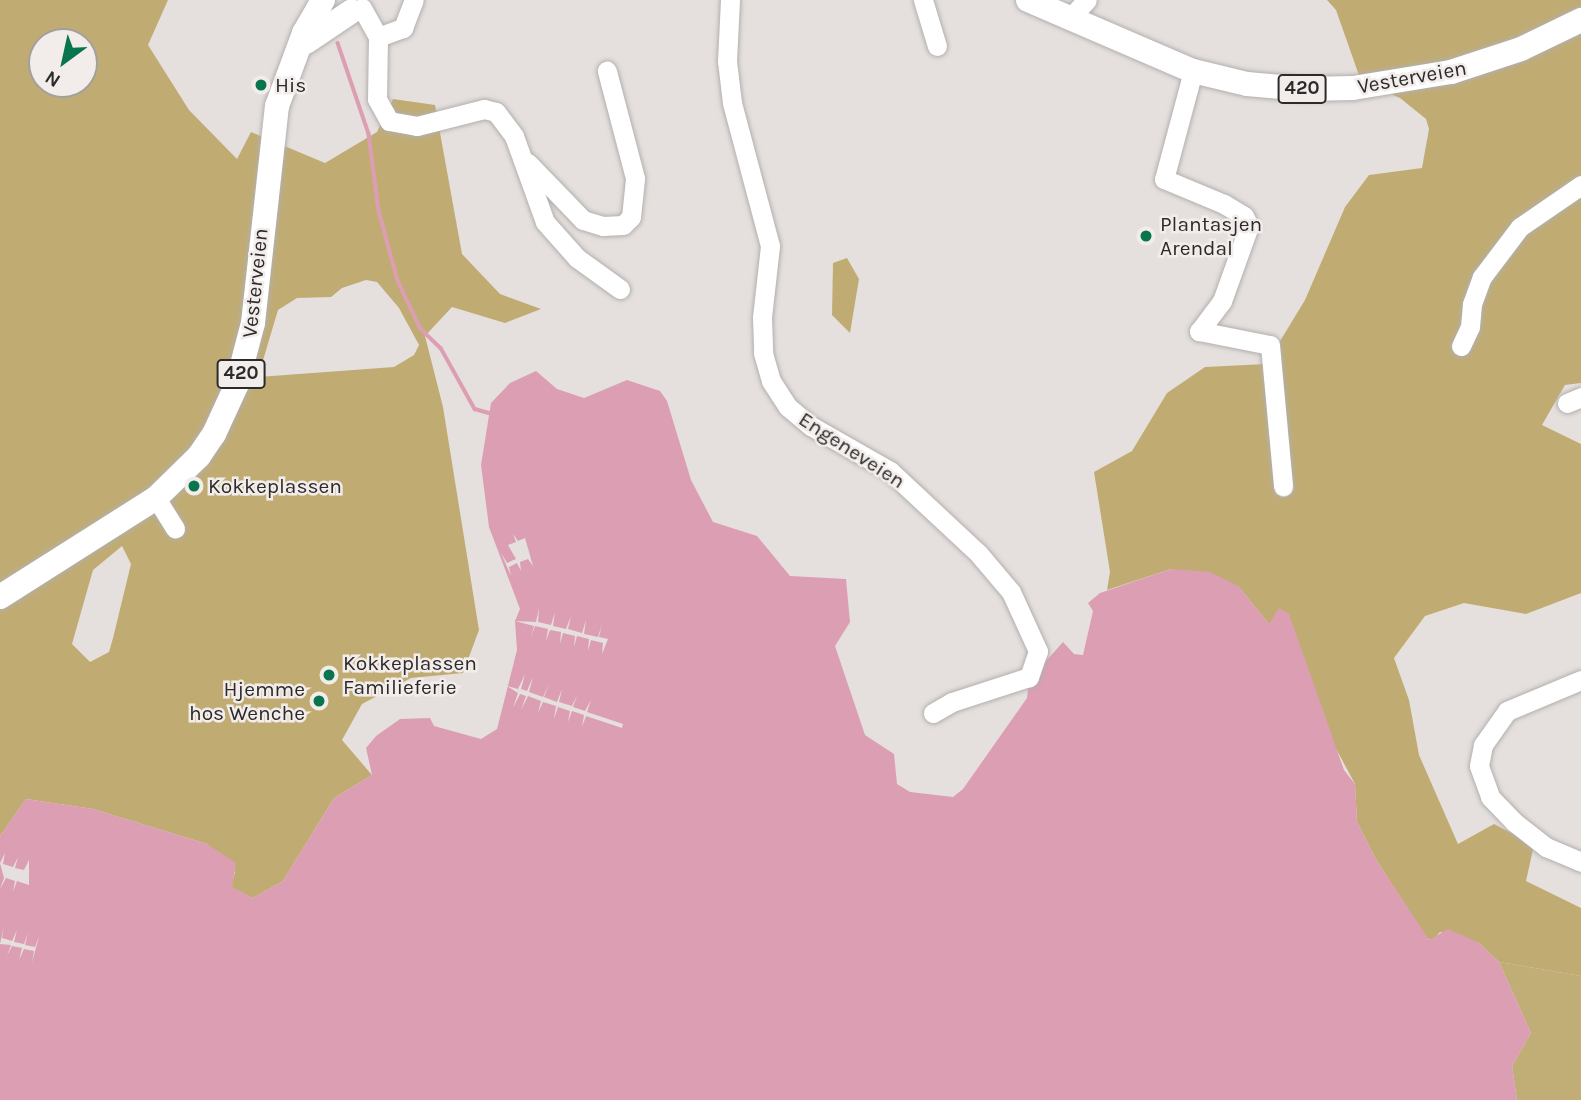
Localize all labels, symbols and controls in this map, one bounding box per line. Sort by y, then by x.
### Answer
north arrow [28,28,98,98]
street label: Vesterveien [1356,55,1468,99]
text: N [41,66,64,92]
place label: His [275,72,306,98]
road number: 420 [1278,74,1326,104]
marker: His [253,77,269,93]
place label: Plantasjen Arendal [1160,211,1262,261]
street label: Vesterveien [237,227,273,339]
marker: Plantasjen Arendal [1138,228,1154,244]
road number: 420 [216,358,266,390]
street label: Engeneveien [794,406,910,494]
place label: Kokkeplassen [208,473,342,499]
marker: Kokkeplassen [186,478,202,494]
place label: Kokkeplassen Familieferie [343,650,477,700]
marker: Kokkeplassen Familieferie [321,667,337,683]
place label: Hjemme hos Wenche [189,676,305,726]
marker: Hjemme hos Wenche [311,693,327,709]

